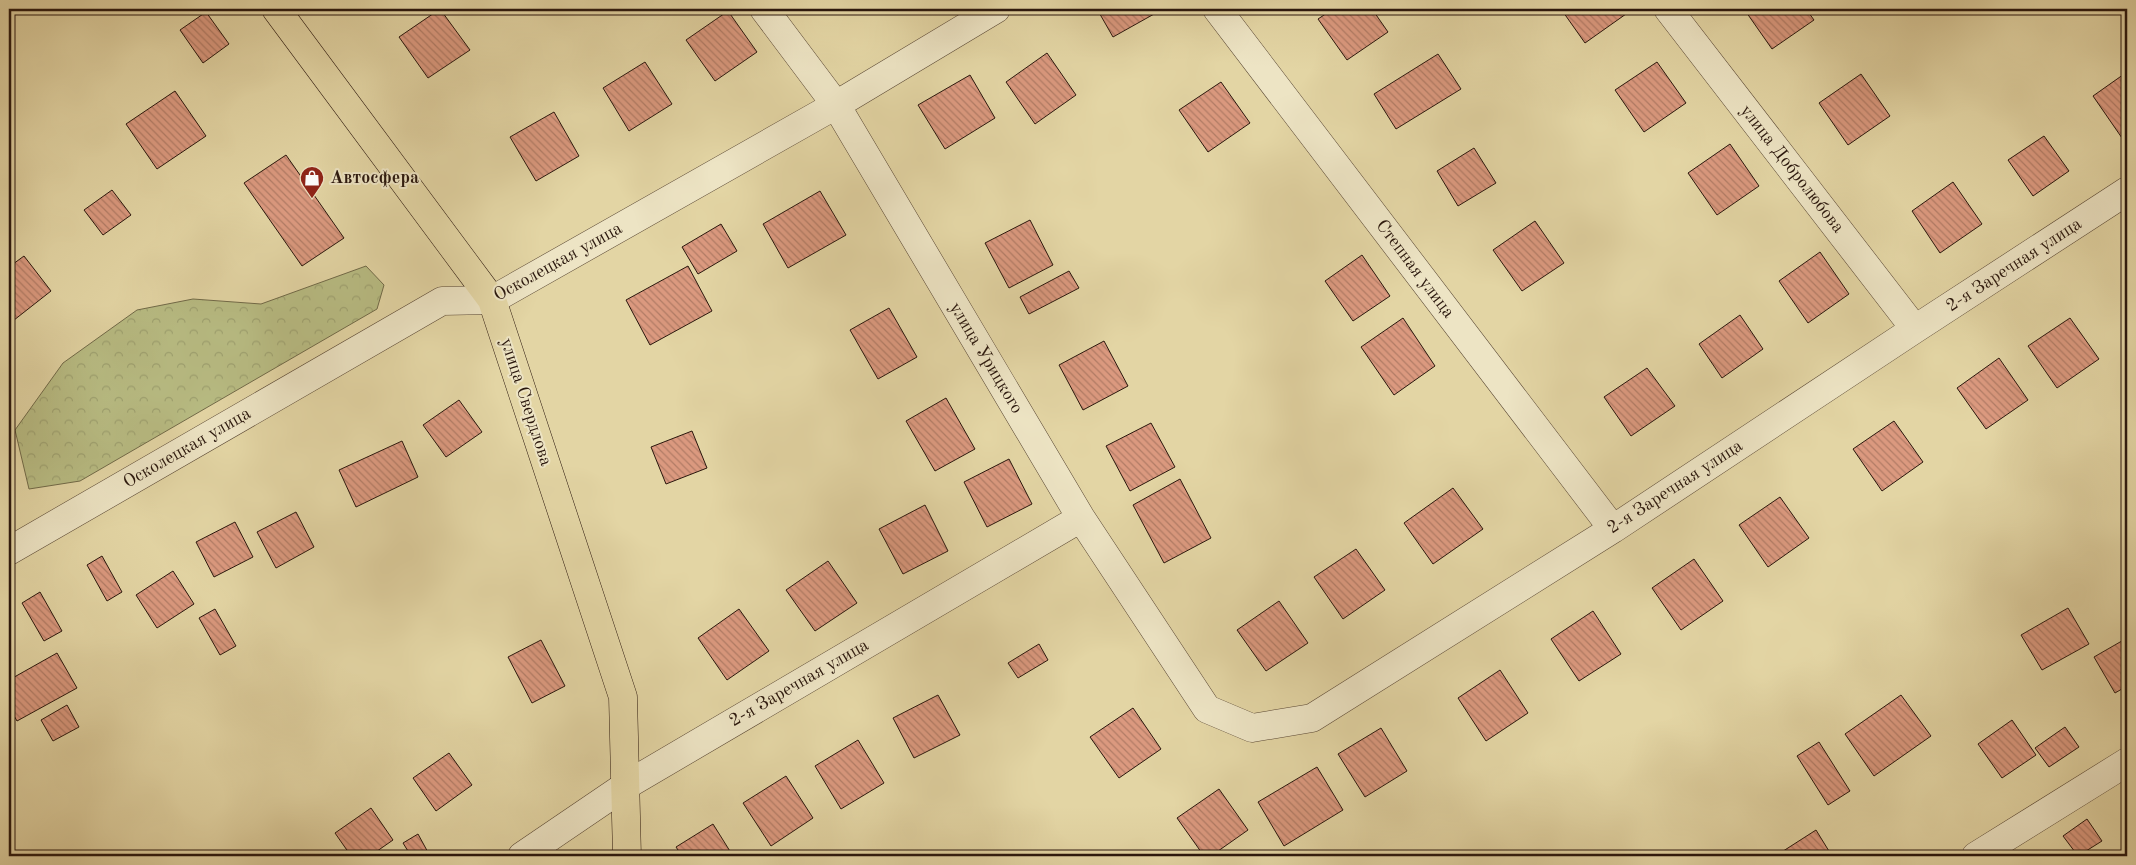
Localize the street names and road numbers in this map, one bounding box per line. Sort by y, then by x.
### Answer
street label: улица Добролюбова [1737,102,1847,236]
street label: 2-я Заречная улица [1943,215,2085,315]
street label: Степная улица [1372,217,1458,322]
street label: Осколецкая улица [491,219,625,305]
street label: улица Урицкого [946,299,1026,417]
street label: улица Свердлова [497,336,555,468]
street label: Осколецкая улица [120,404,254,492]
street label: 2-я Заречная улица [1604,437,1746,537]
street label: 2-я Заречная улица [726,636,872,730]

